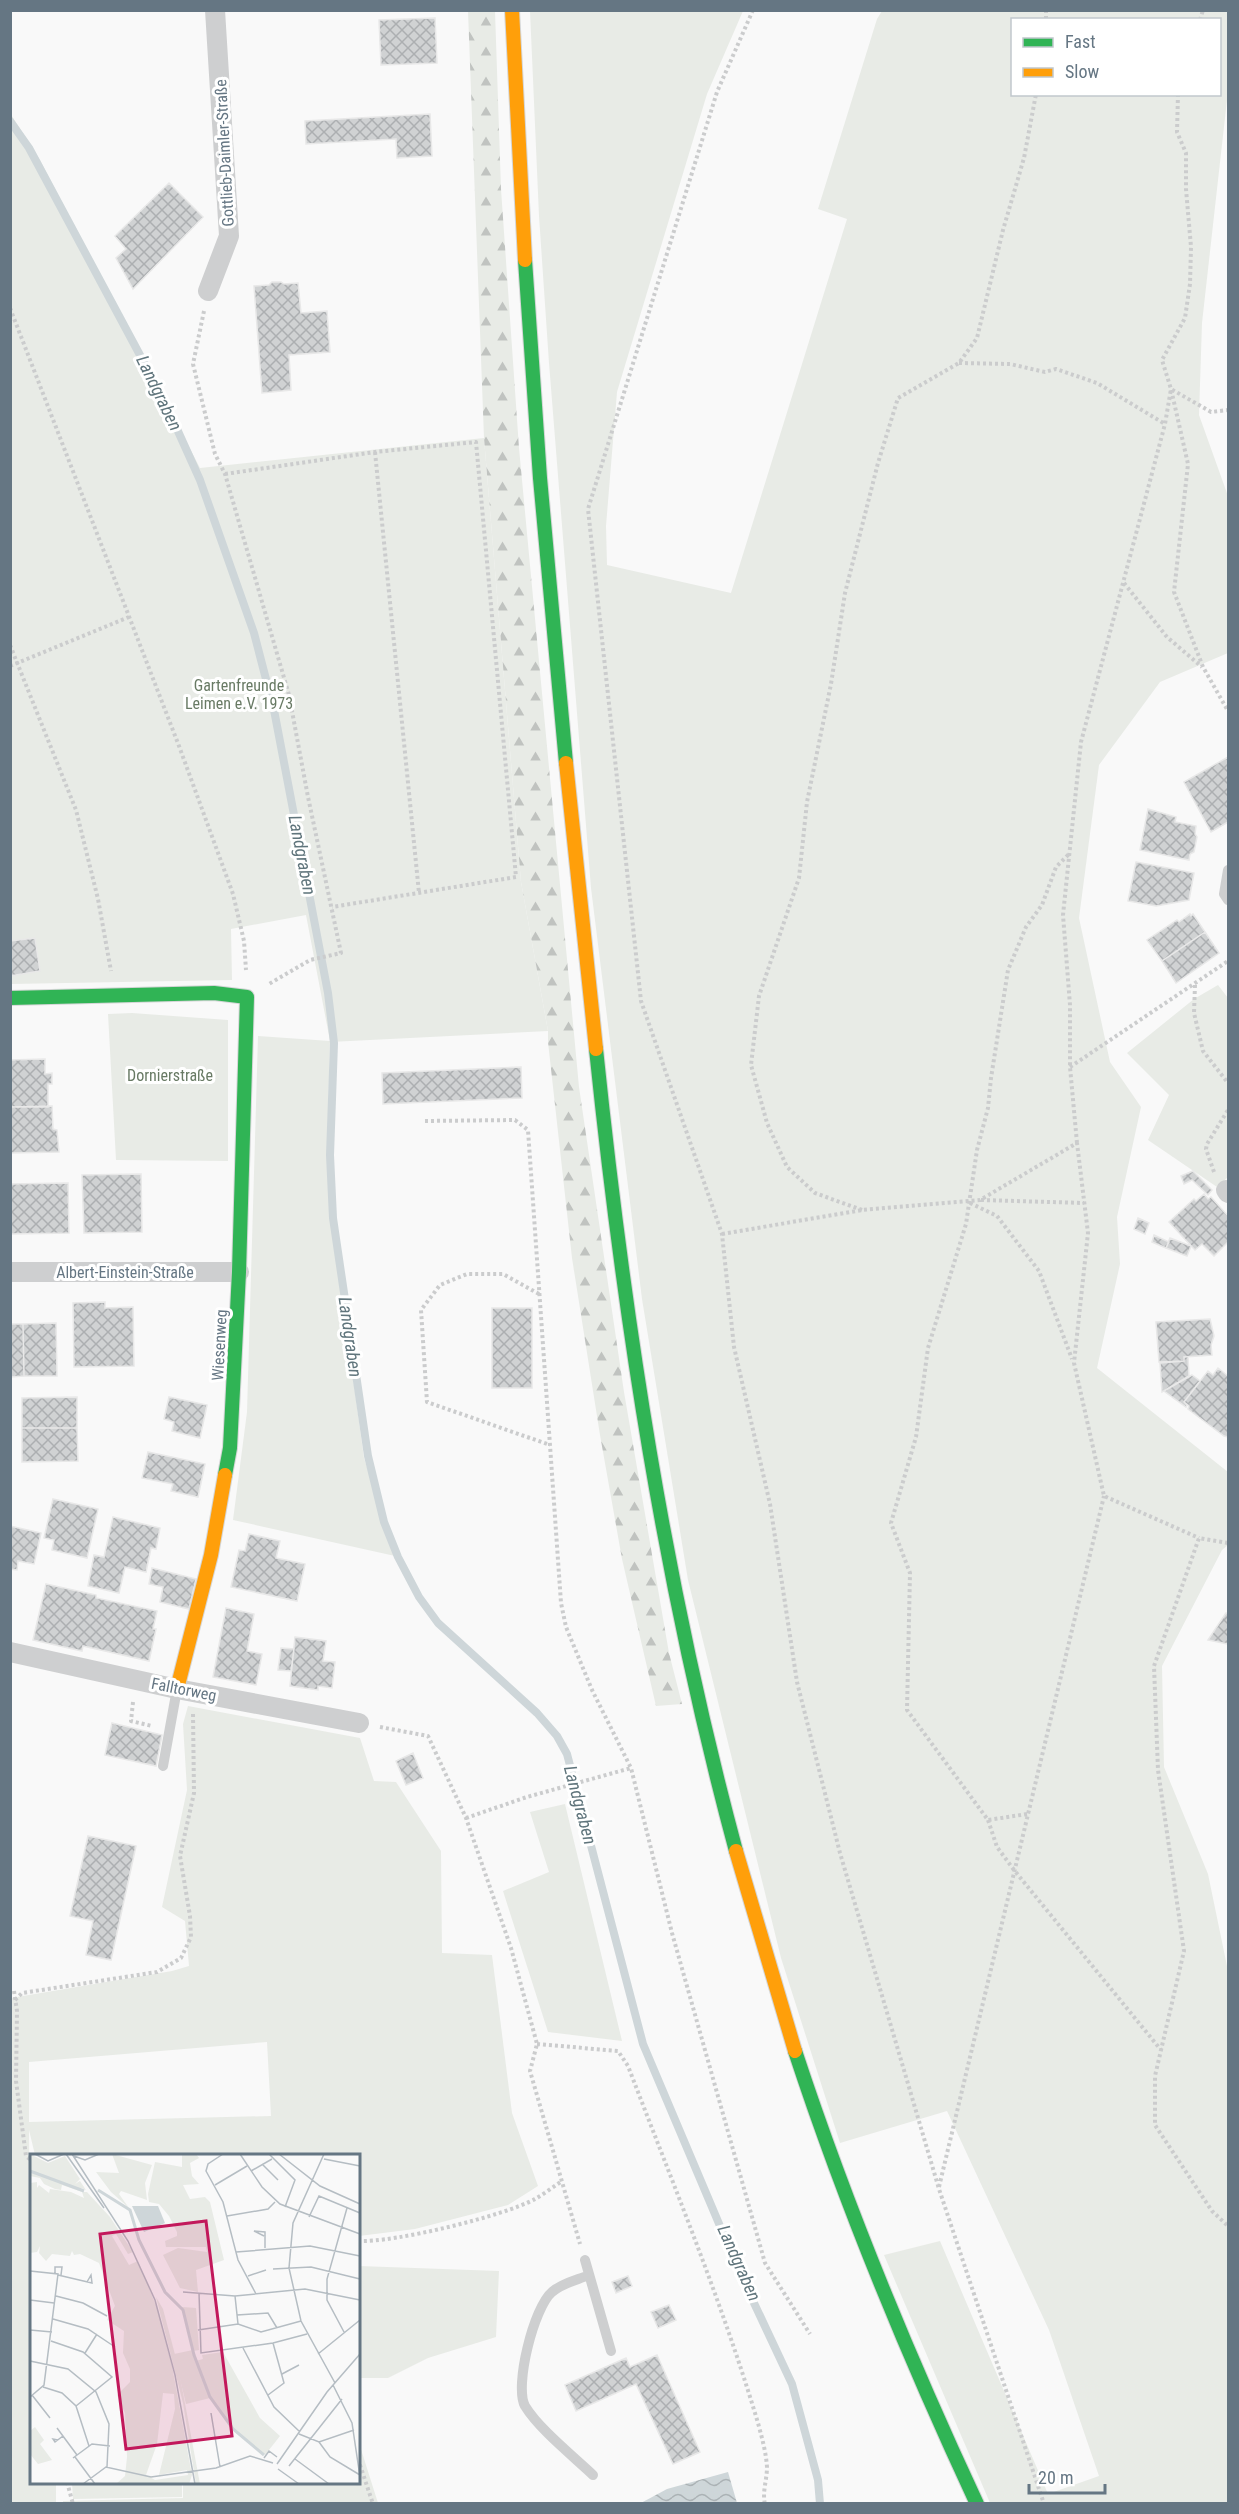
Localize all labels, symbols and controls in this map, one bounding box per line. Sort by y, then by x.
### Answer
legend [1011,18,1221,96]
text: Fast [1065,31,1096,52]
text: Slow [1065,61,1100,82]
street label: Gottlieb-Daimler-Straße [211,79,238,227]
water label: Landgraben [132,352,187,434]
park label: Gartenfreunde Leimen e.V. 1973 [185,676,293,713]
water label: Landgraben [284,813,321,897]
park label: Dornierstraße [127,1066,213,1085]
street label: Albert-Einstein-Straße [56,1263,194,1282]
water label: Landgraben [334,1295,367,1378]
street label: Wiesenweg [208,1309,231,1381]
street label: Falltorweg [150,1674,218,1705]
water label: Landgraben [560,1763,601,1847]
inset map [30,2154,360,2484]
water label: Landgraben [713,2222,766,2304]
scale bar [1029,2457,1106,2495]
text: 20 m [1038,2467,1073,2488]

